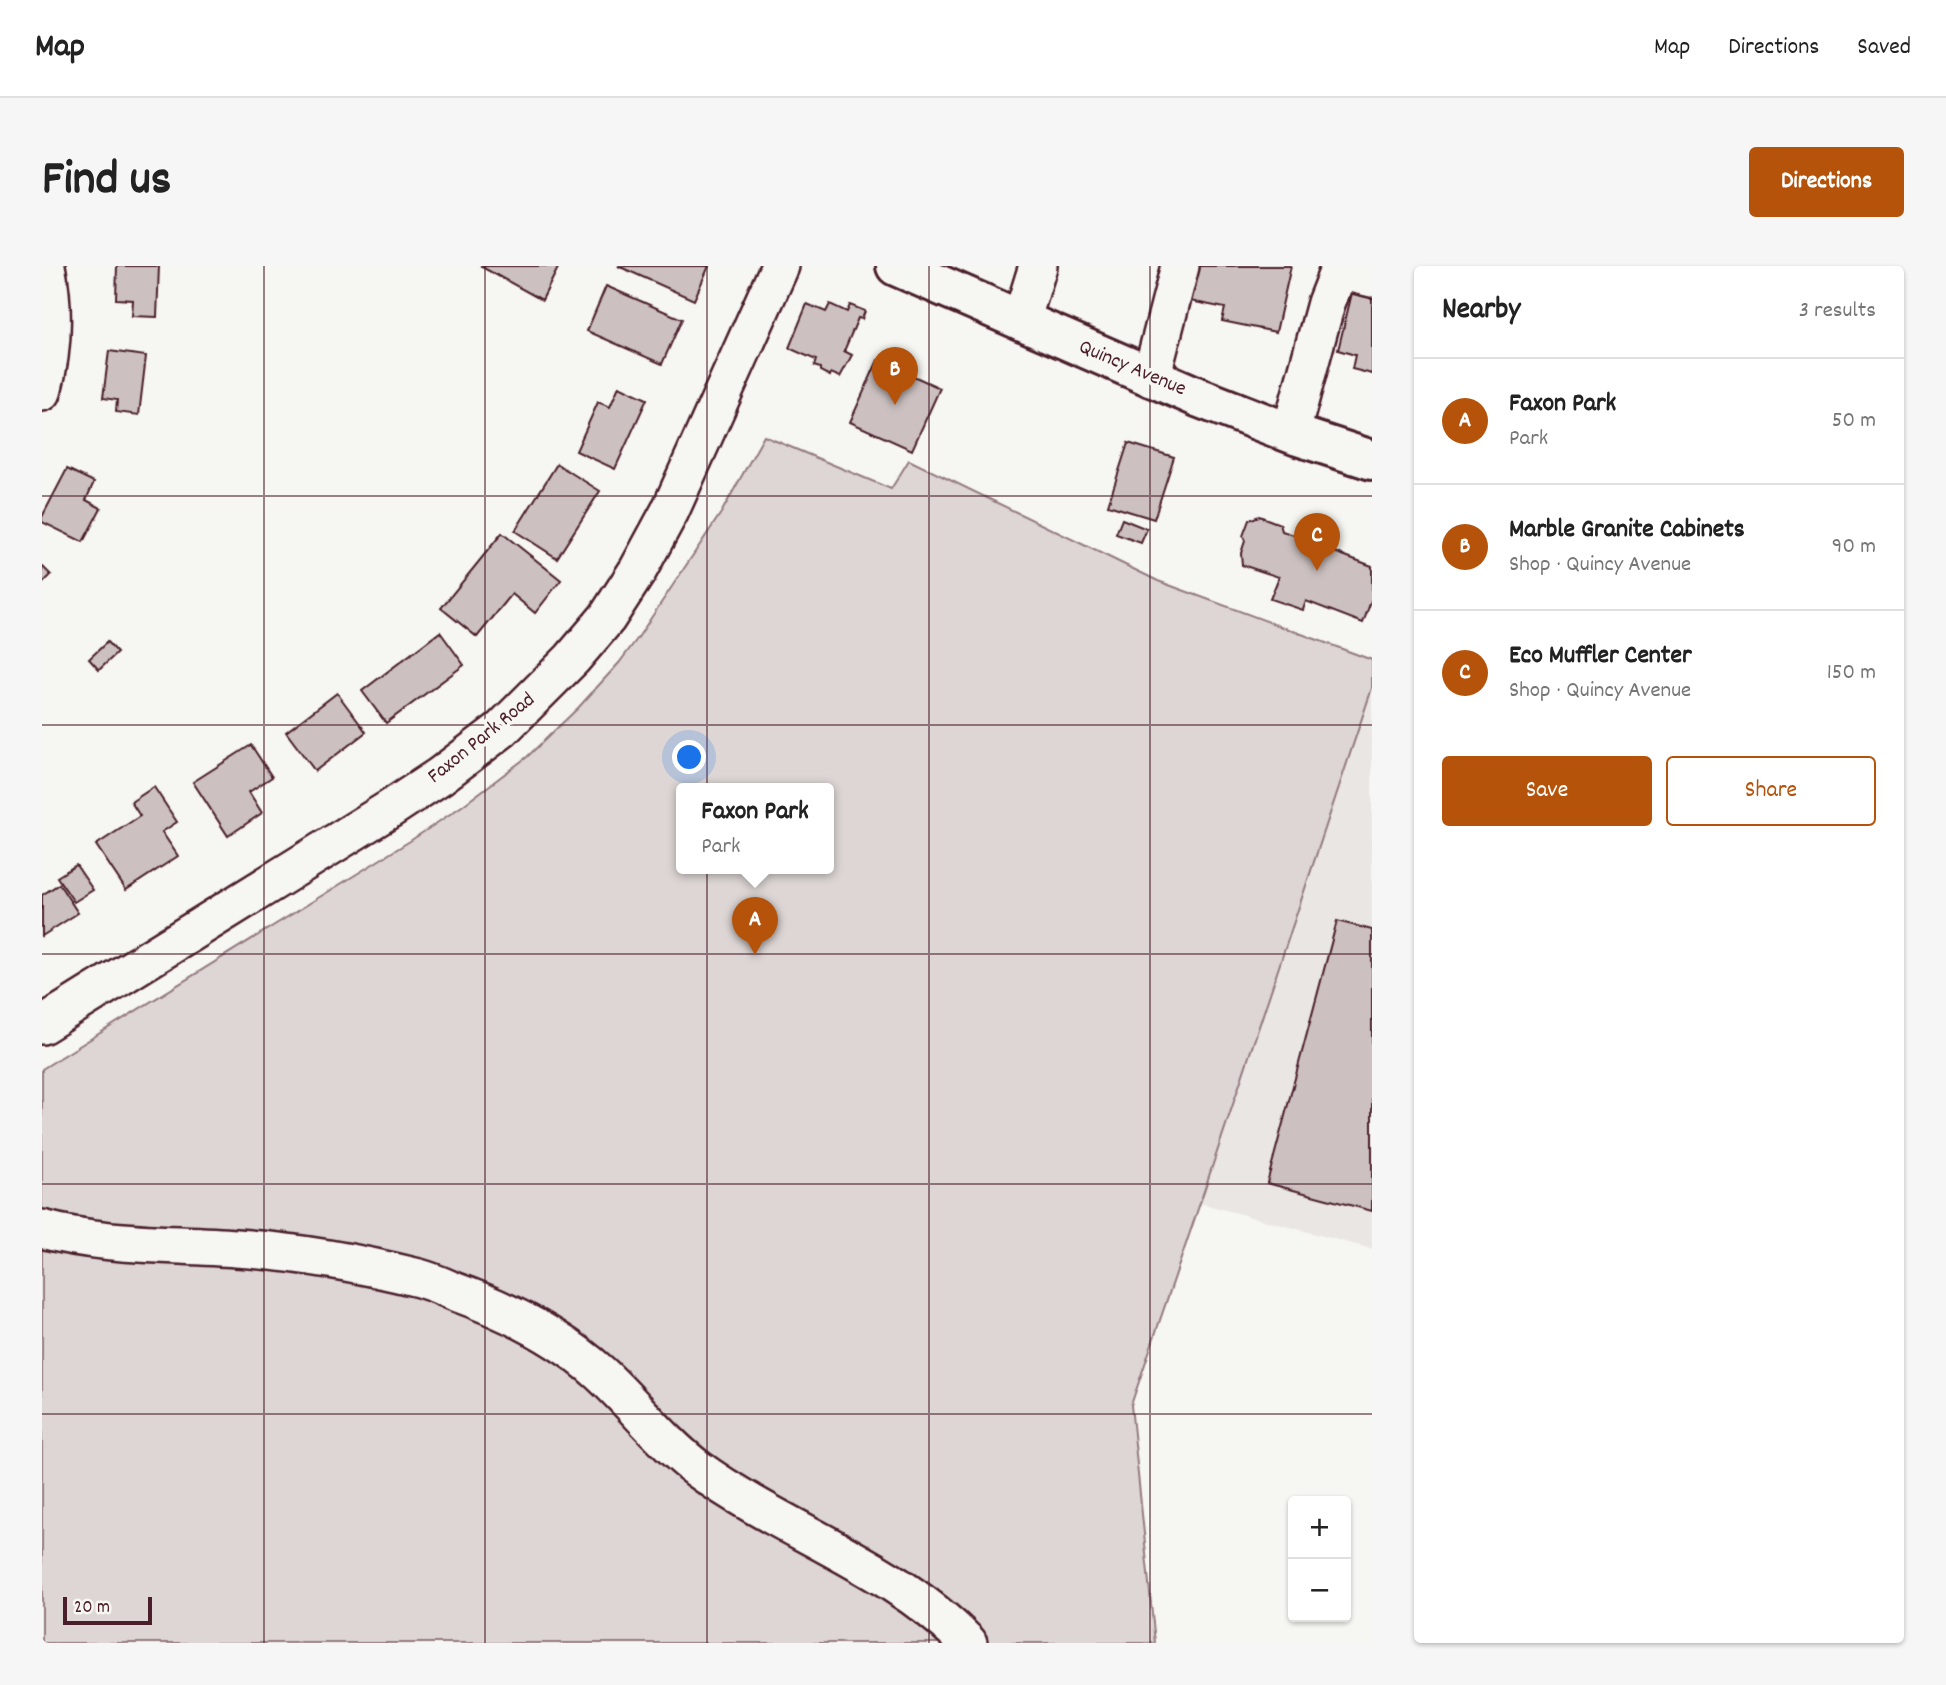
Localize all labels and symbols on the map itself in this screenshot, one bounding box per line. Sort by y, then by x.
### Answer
street label: Quincy Avenue [1074,333,1190,405]
pin: B [872,347,918,405]
pin: C [1294,513,1340,571]
street label: Faxon Park Road [422,686,542,792]
your location [672,740,706,774]
pin: A [732,897,778,955]
scale bar [63,1594,152,1626]

